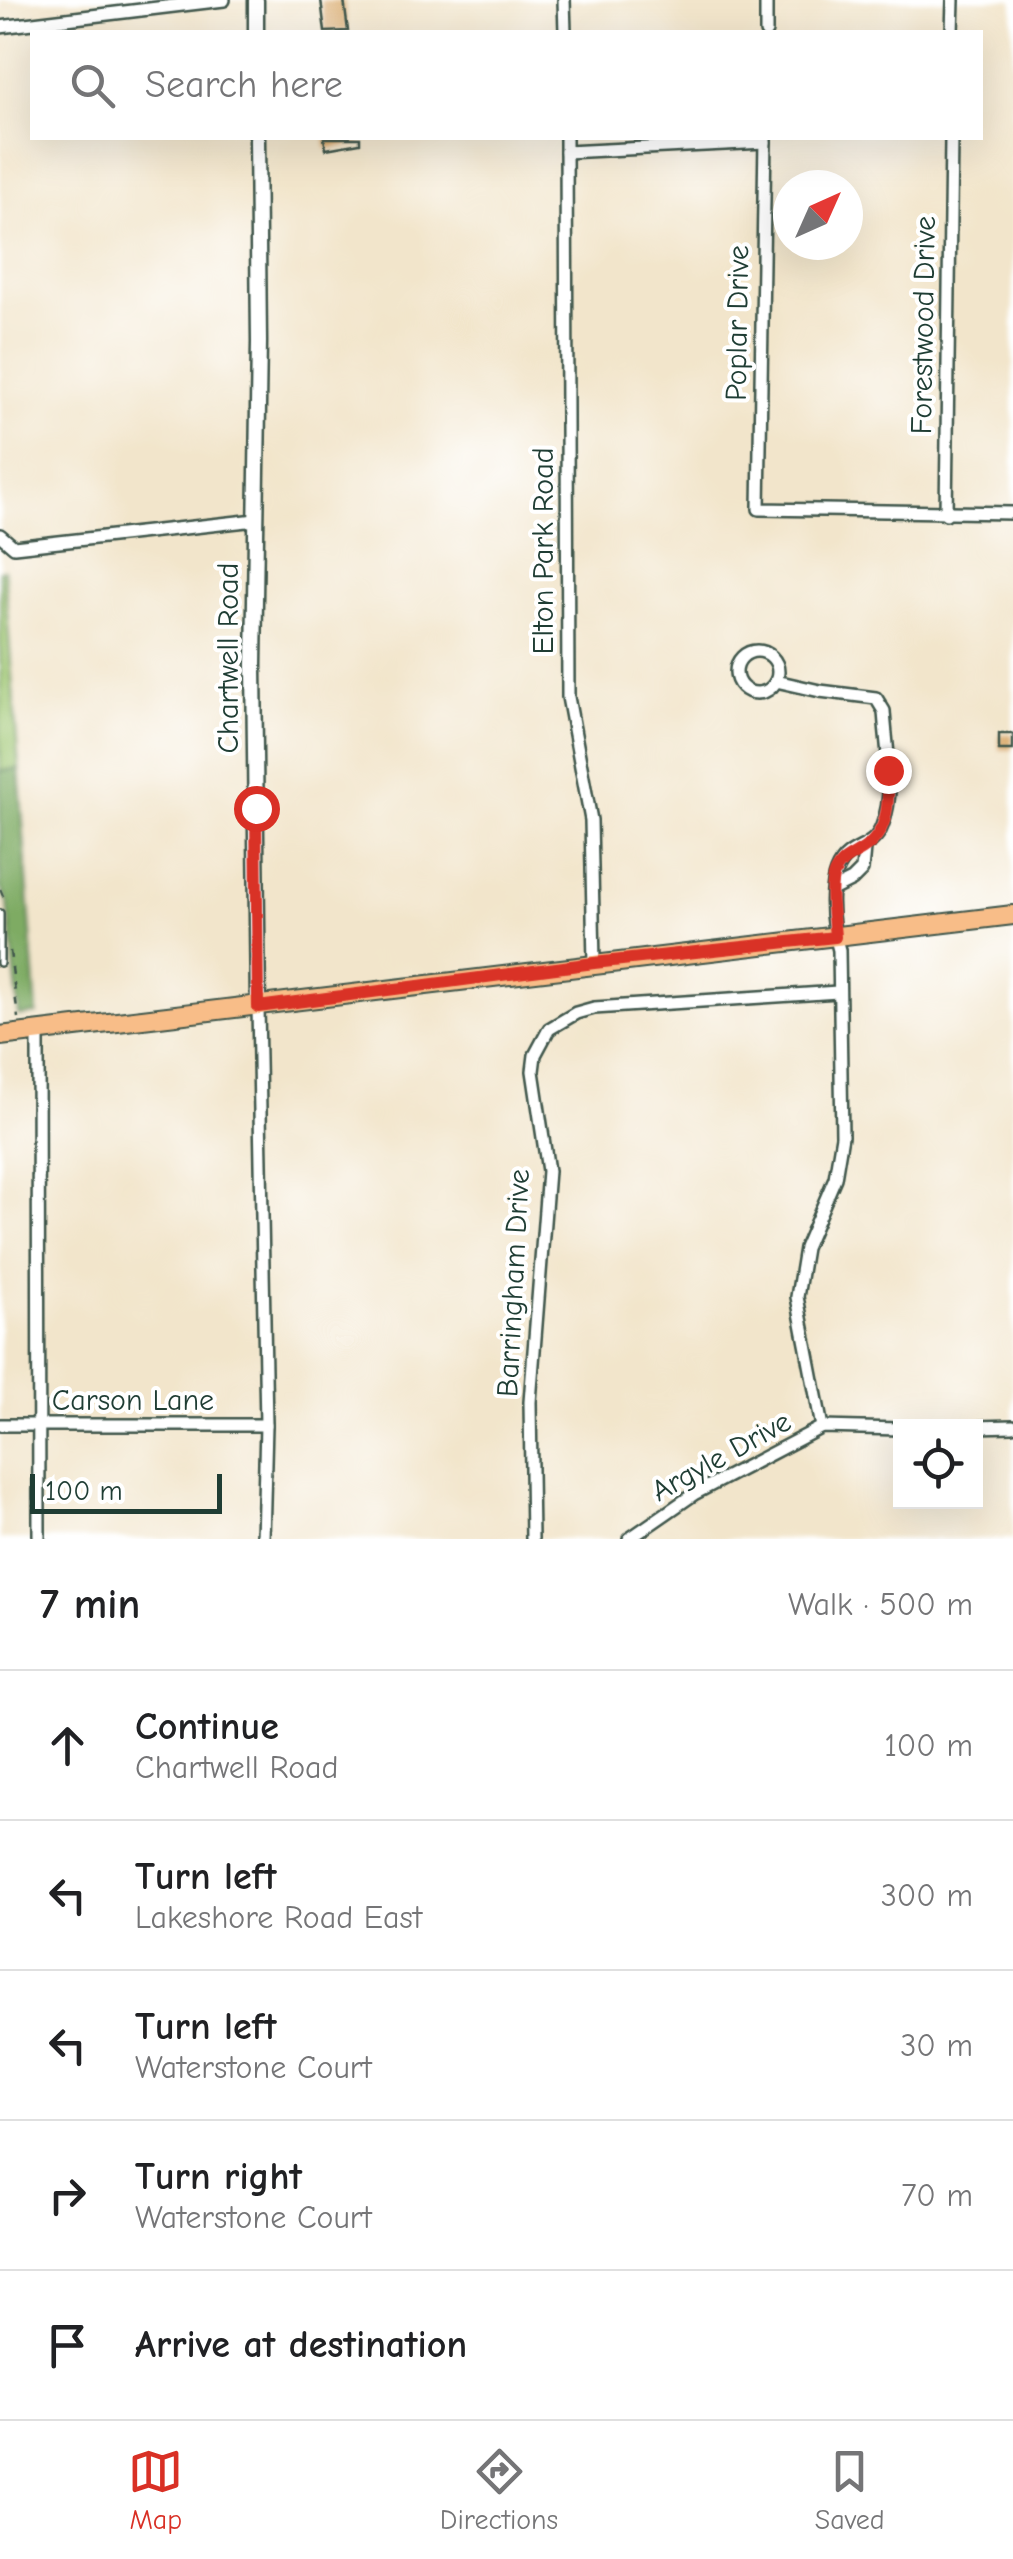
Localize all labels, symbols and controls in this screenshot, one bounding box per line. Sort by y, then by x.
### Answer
search box [30,30,983,140]
icon: search [65,58,120,113]
text: Search here [145,63,343,107]
north arrow [773,170,863,260]
street label: Forestwood Drive [904,215,943,435]
street label: Poplar Drive [719,245,756,401]
street label: Elton Park Road [526,447,561,655]
street label: Chartwell Road [211,563,246,753]
route end [866,748,912,794]
route start [234,786,280,832]
street label: Barringham Drive [490,1168,537,1398]
street label: Carson Lane [52,1383,214,1418]
street label: Argyle Drive [645,1404,797,1509]
map controls [893,1419,983,1509]
button: locate [893,1419,983,1509]
scale bar [30,1469,222,1514]
text: 100 m [45,1475,123,1507]
text: 7 min [40,1580,140,1629]
text: Walk · 500 m [788,1586,973,1623]
text: Continue [135,1705,279,1749]
icon: ahead [40,1718,95,1773]
text: 100 m [884,1727,973,1764]
text: Chartwell Road [135,1749,339,1786]
text: Turn left [135,1855,276,1899]
icon: left [40,1868,95,1923]
text: 300 m [881,1877,973,1914]
text: Lakeshore Road East [135,1899,422,1936]
text: Turn left [135,2005,276,2049]
icon: left [40,2018,95,2073]
text: 30 m [900,2027,973,2064]
text: Waterstone Court [135,2049,372,2086]
text: Turn right [135,2155,302,2199]
icon: right [40,2168,95,2223]
text: 70 m [901,2177,973,2214]
text: Waterstone Court [135,2199,372,2236]
icon: arrive [40,2318,95,2373]
text: Arrive at destination [135,2323,467,2367]
tab: Map [128,2444,183,2536]
tab: Directions [440,2444,558,2536]
tab: Saved [815,2444,885,2536]

